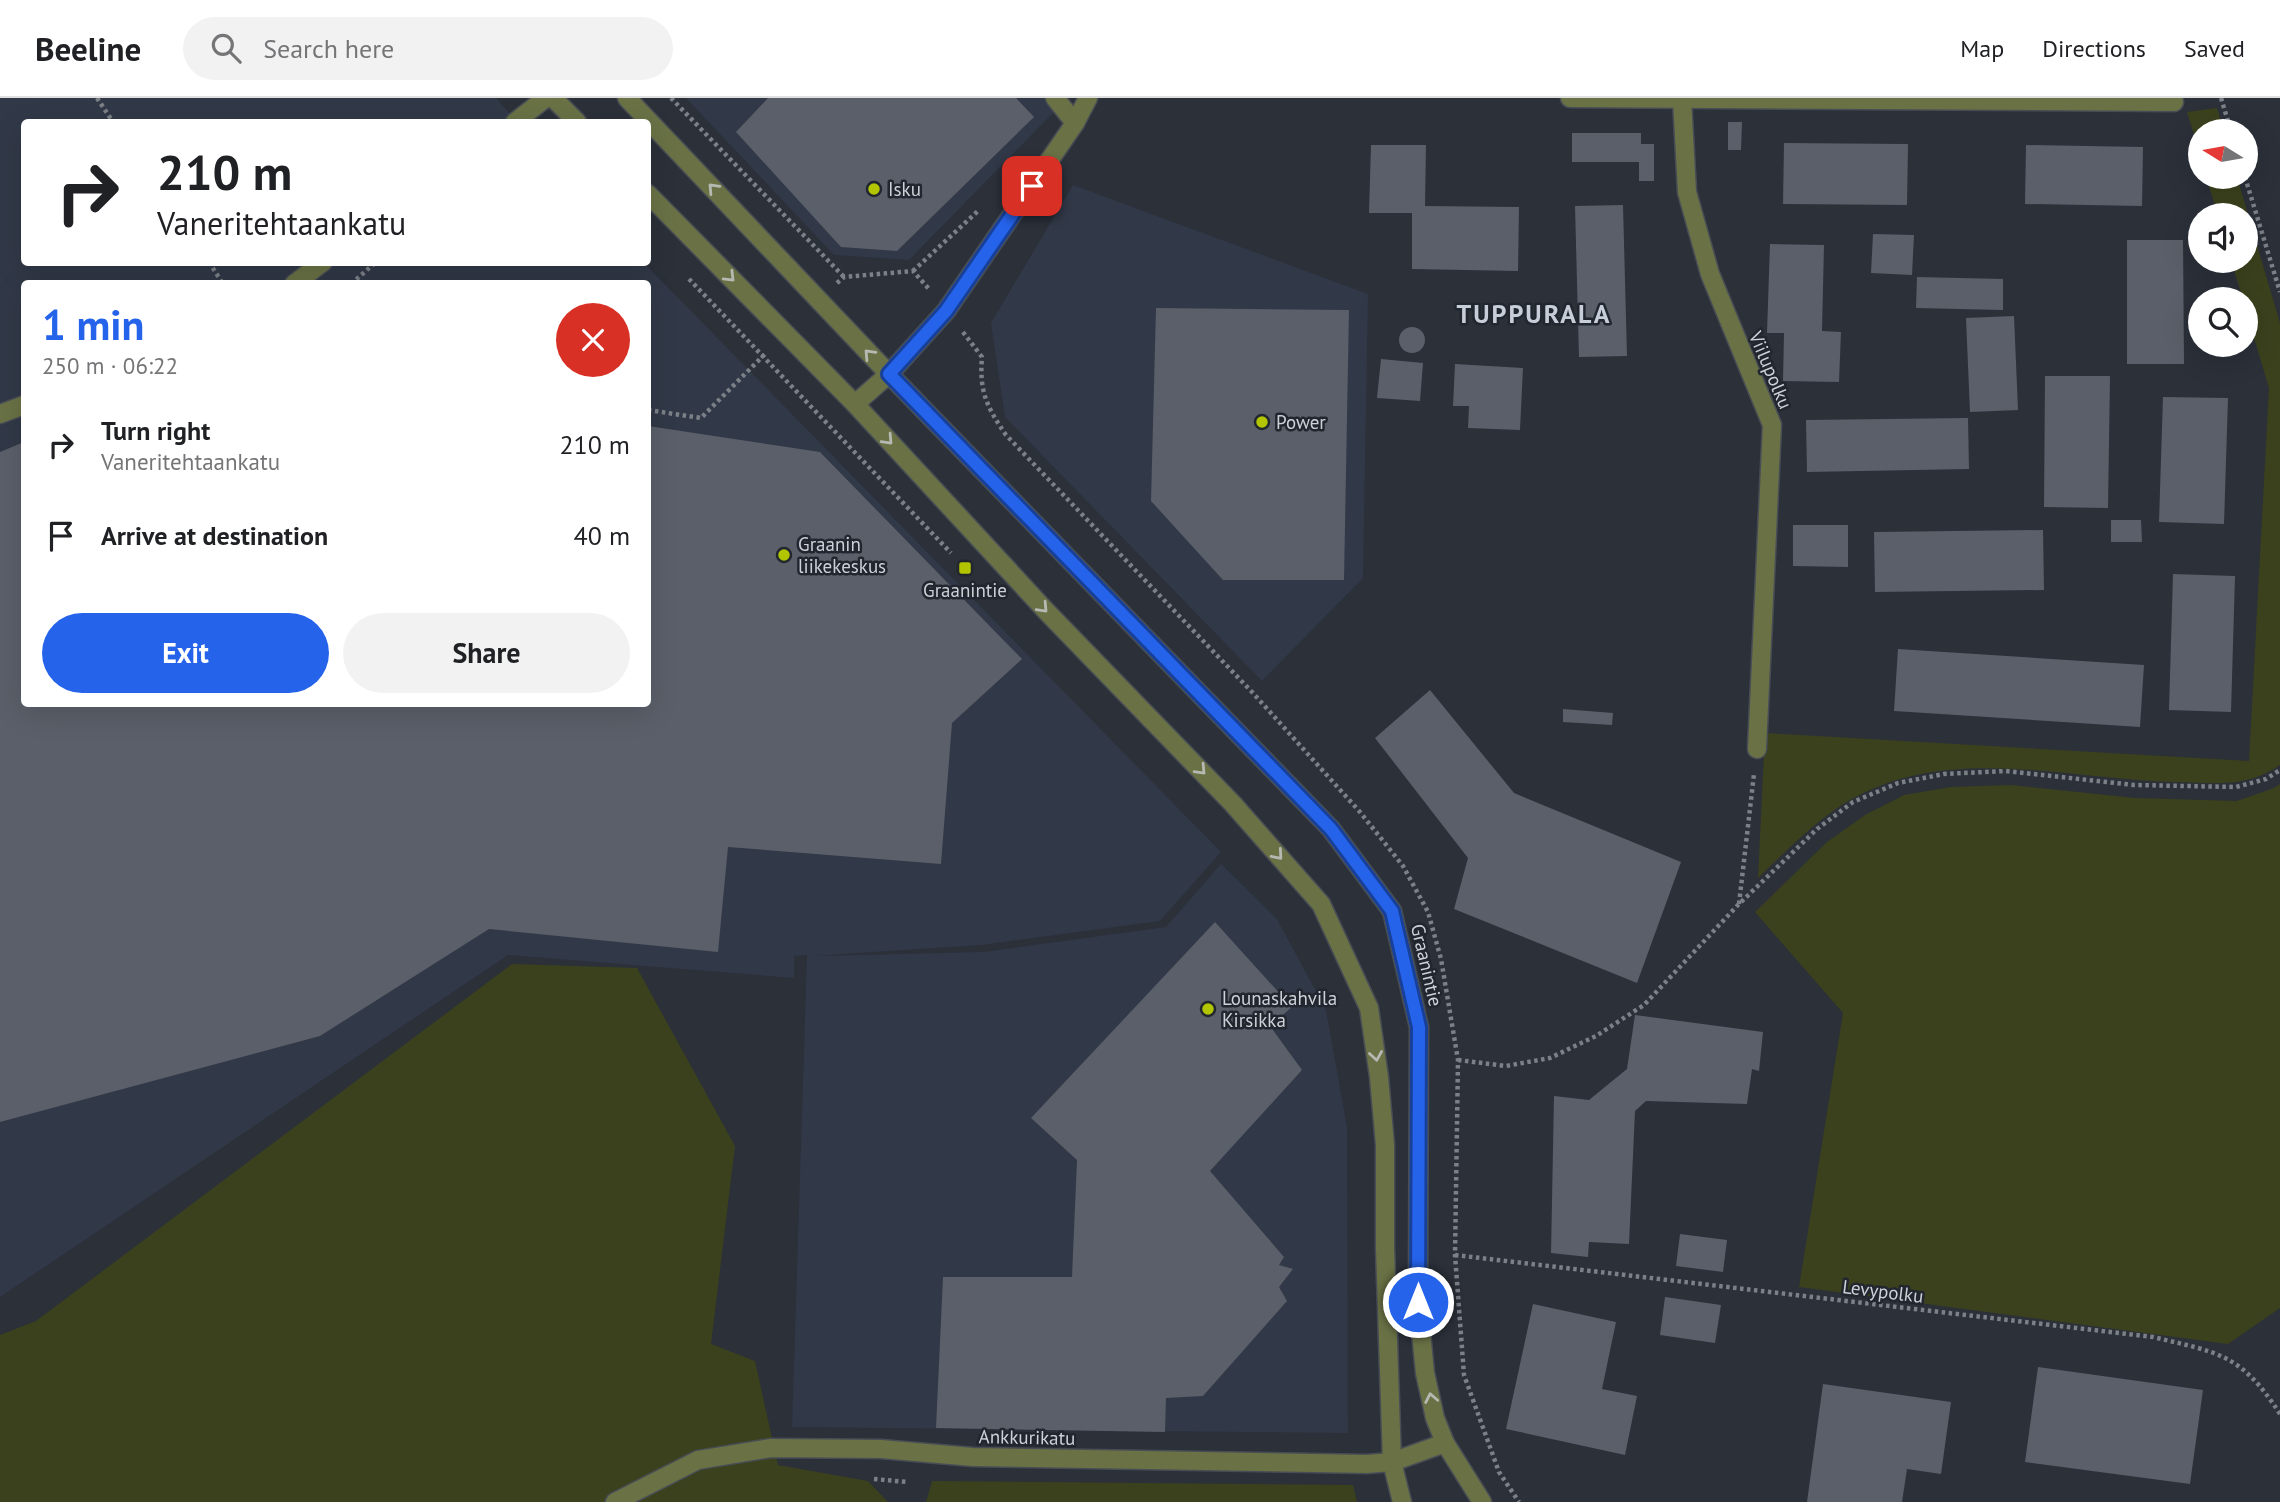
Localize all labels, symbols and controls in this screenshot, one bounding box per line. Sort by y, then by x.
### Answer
search box [183,17,673,80]
text: Beeline [35,27,141,70]
icon: search [207,29,245,67]
text: Search here [263,32,394,65]
text: Map [1960,33,2004,64]
text: Directions [2042,33,2146,64]
text: Saved [2184,33,2245,64]
north arrow [2188,119,2258,189]
map controls [2188,119,2258,357]
text: 210 m [157,140,292,204]
icon: right [42,147,133,238]
pin [1002,156,1062,216]
icon: arrive [1013,167,1051,205]
place label: Isku [888,177,921,201]
marker: Isku [866,181,882,197]
one-way arrow [708,183,721,196]
text: Vaneritehtaankatu [157,202,406,244]
button: sound [2188,203,2258,273]
one-way arrow [721,269,734,282]
button: search [2188,287,2258,357]
text: 1 min [42,297,144,352]
district label: TUPPURALA [1457,297,1611,330]
button: close [556,303,630,377]
street label: Viilupolku [1744,327,1798,412]
one-way arrow [865,349,877,362]
text: 250 m · 06:22 [42,351,178,380]
place label: Power [1276,410,1326,434]
text: Turn right [101,414,210,447]
marker: Power [1254,414,1270,430]
icon: right [42,426,80,464]
text: 210 m [559,428,630,461]
one-way arrow [880,432,893,445]
text: Vaneritehtaankatu [101,447,280,476]
icon: arrive [42,517,80,555]
text: Arrive at destination [101,519,328,552]
text: 40 m [574,519,630,552]
place label: Graanin liikekeskus [798,532,886,578]
marker: Graanin liikekeskus [776,547,792,563]
marker: Graanintie [957,560,973,576]
place label: Graanintie [923,578,1007,602]
one-way arrow [1034,599,1047,612]
button: Exit [42,613,329,693]
button: Share [343,613,630,693]
one-way arrow [1193,762,1206,775]
one-way arrow [1270,847,1283,860]
street label: Graanintie [1406,921,1448,1009]
place label: Lounaskahvila Kirsikka [1222,986,1337,1032]
marker: Lounaskahvila Kirsikka [1200,1001,1216,1017]
one-way arrow [1368,1050,1383,1062]
position arrow [1381,1265,1455,1339]
street label: Levypolku [1841,1274,1925,1308]
one-way arrow [1424,1392,1439,1404]
street label: Ankkurikatu [978,1424,1076,1450]

